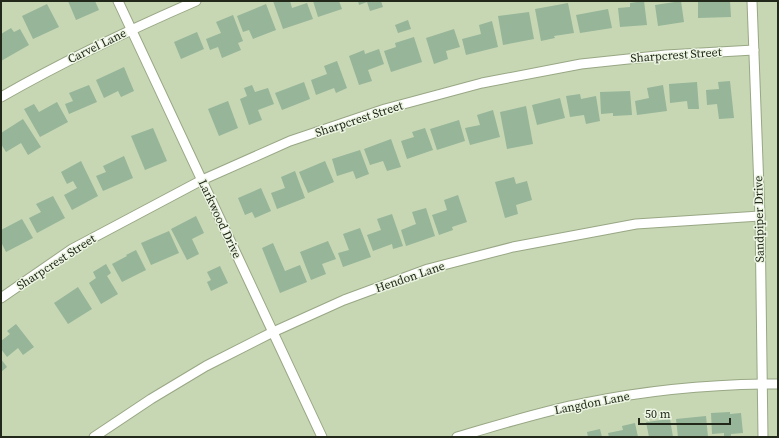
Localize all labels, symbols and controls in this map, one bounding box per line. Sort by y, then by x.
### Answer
street label: Carvel Lane [65,25,129,67]
street label: Sharpcrest Street [630,44,722,66]
street label: Sharpcrest Street [313,97,405,141]
street label: Sandpiper Drive [750,176,768,262]
street label: Larkwood Drive [195,177,245,261]
street label: Sharpcrest Street [13,230,99,294]
street label: Hendon Lane [373,258,447,296]
street label: Langdon Lane [553,388,631,418]
scale bar [639,400,730,426]
text: 50 m [645,406,671,422]

